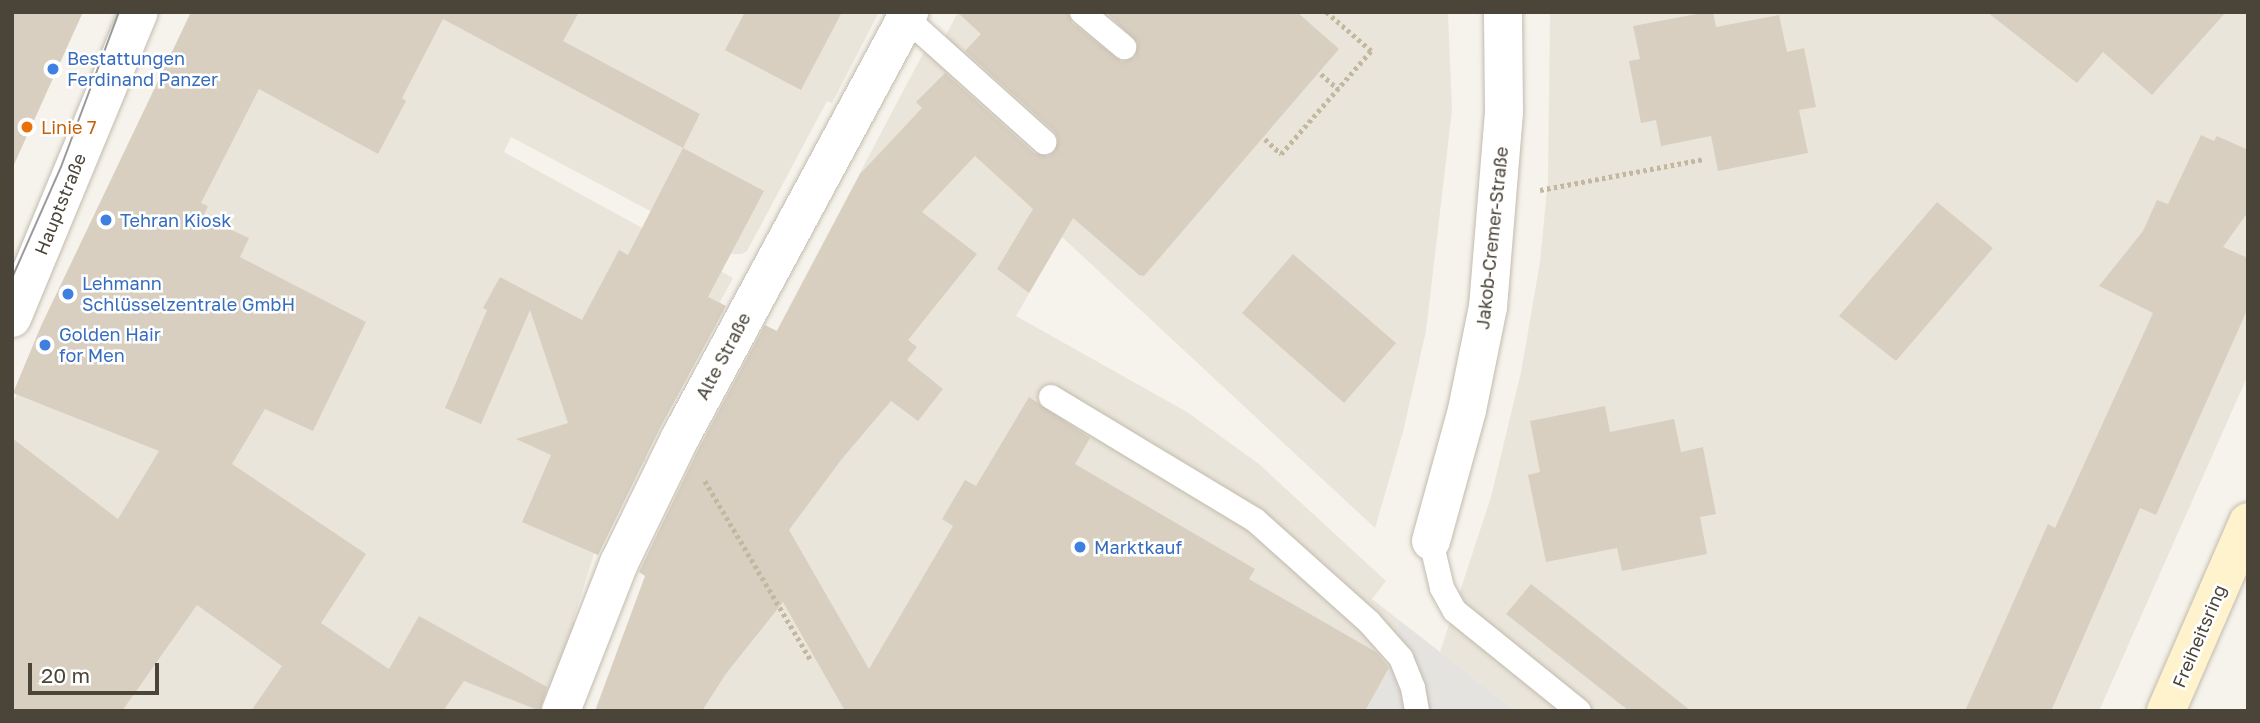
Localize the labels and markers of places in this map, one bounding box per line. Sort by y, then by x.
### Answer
place label: Bestattungen Ferdinand Panzer [67,48,218,90]
marker: Bestattungen Ferdinand Panzer [45,61,61,77]
place label: Linie 7 [41,116,96,138]
marker: Linie 7 [19,119,35,135]
place label: Tehran Kiosk [120,209,231,231]
marker: Tehran Kiosk [98,212,114,228]
place label: Lehmann Schlüsselzentrale GmbH [82,273,295,316]
marker: Lehmann Schlüsselzentrale GmbH [60,286,76,302]
place label: Golden Hair for Men [59,324,161,366]
marker: Golden Hair for Men [37,337,53,353]
place label: Marktkauf [1094,536,1182,558]
marker: Marktkauf [1072,539,1088,555]

